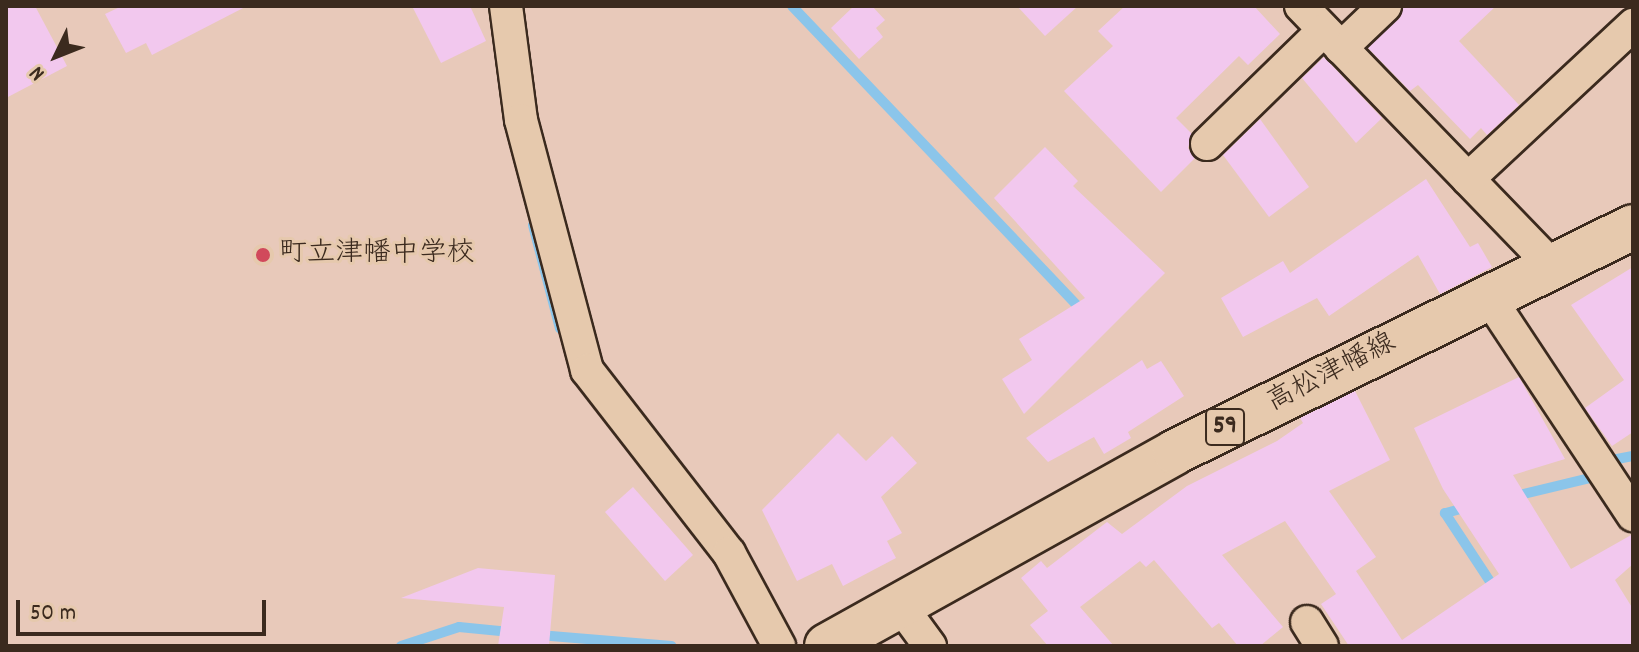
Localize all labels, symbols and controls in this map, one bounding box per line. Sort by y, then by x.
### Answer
north arrow [16,16,96,96]
text: N [23,58,53,87]
place label: 町立津幡中学校 [279,238,475,272]
marker: 町立津幡中学校 [254,246,272,264]
street label: 高松津幡線 [1262,327,1402,421]
road number: 59 [1205,405,1245,449]
scale bar [20,584,270,634]
text: 50 m [30,597,76,631]

